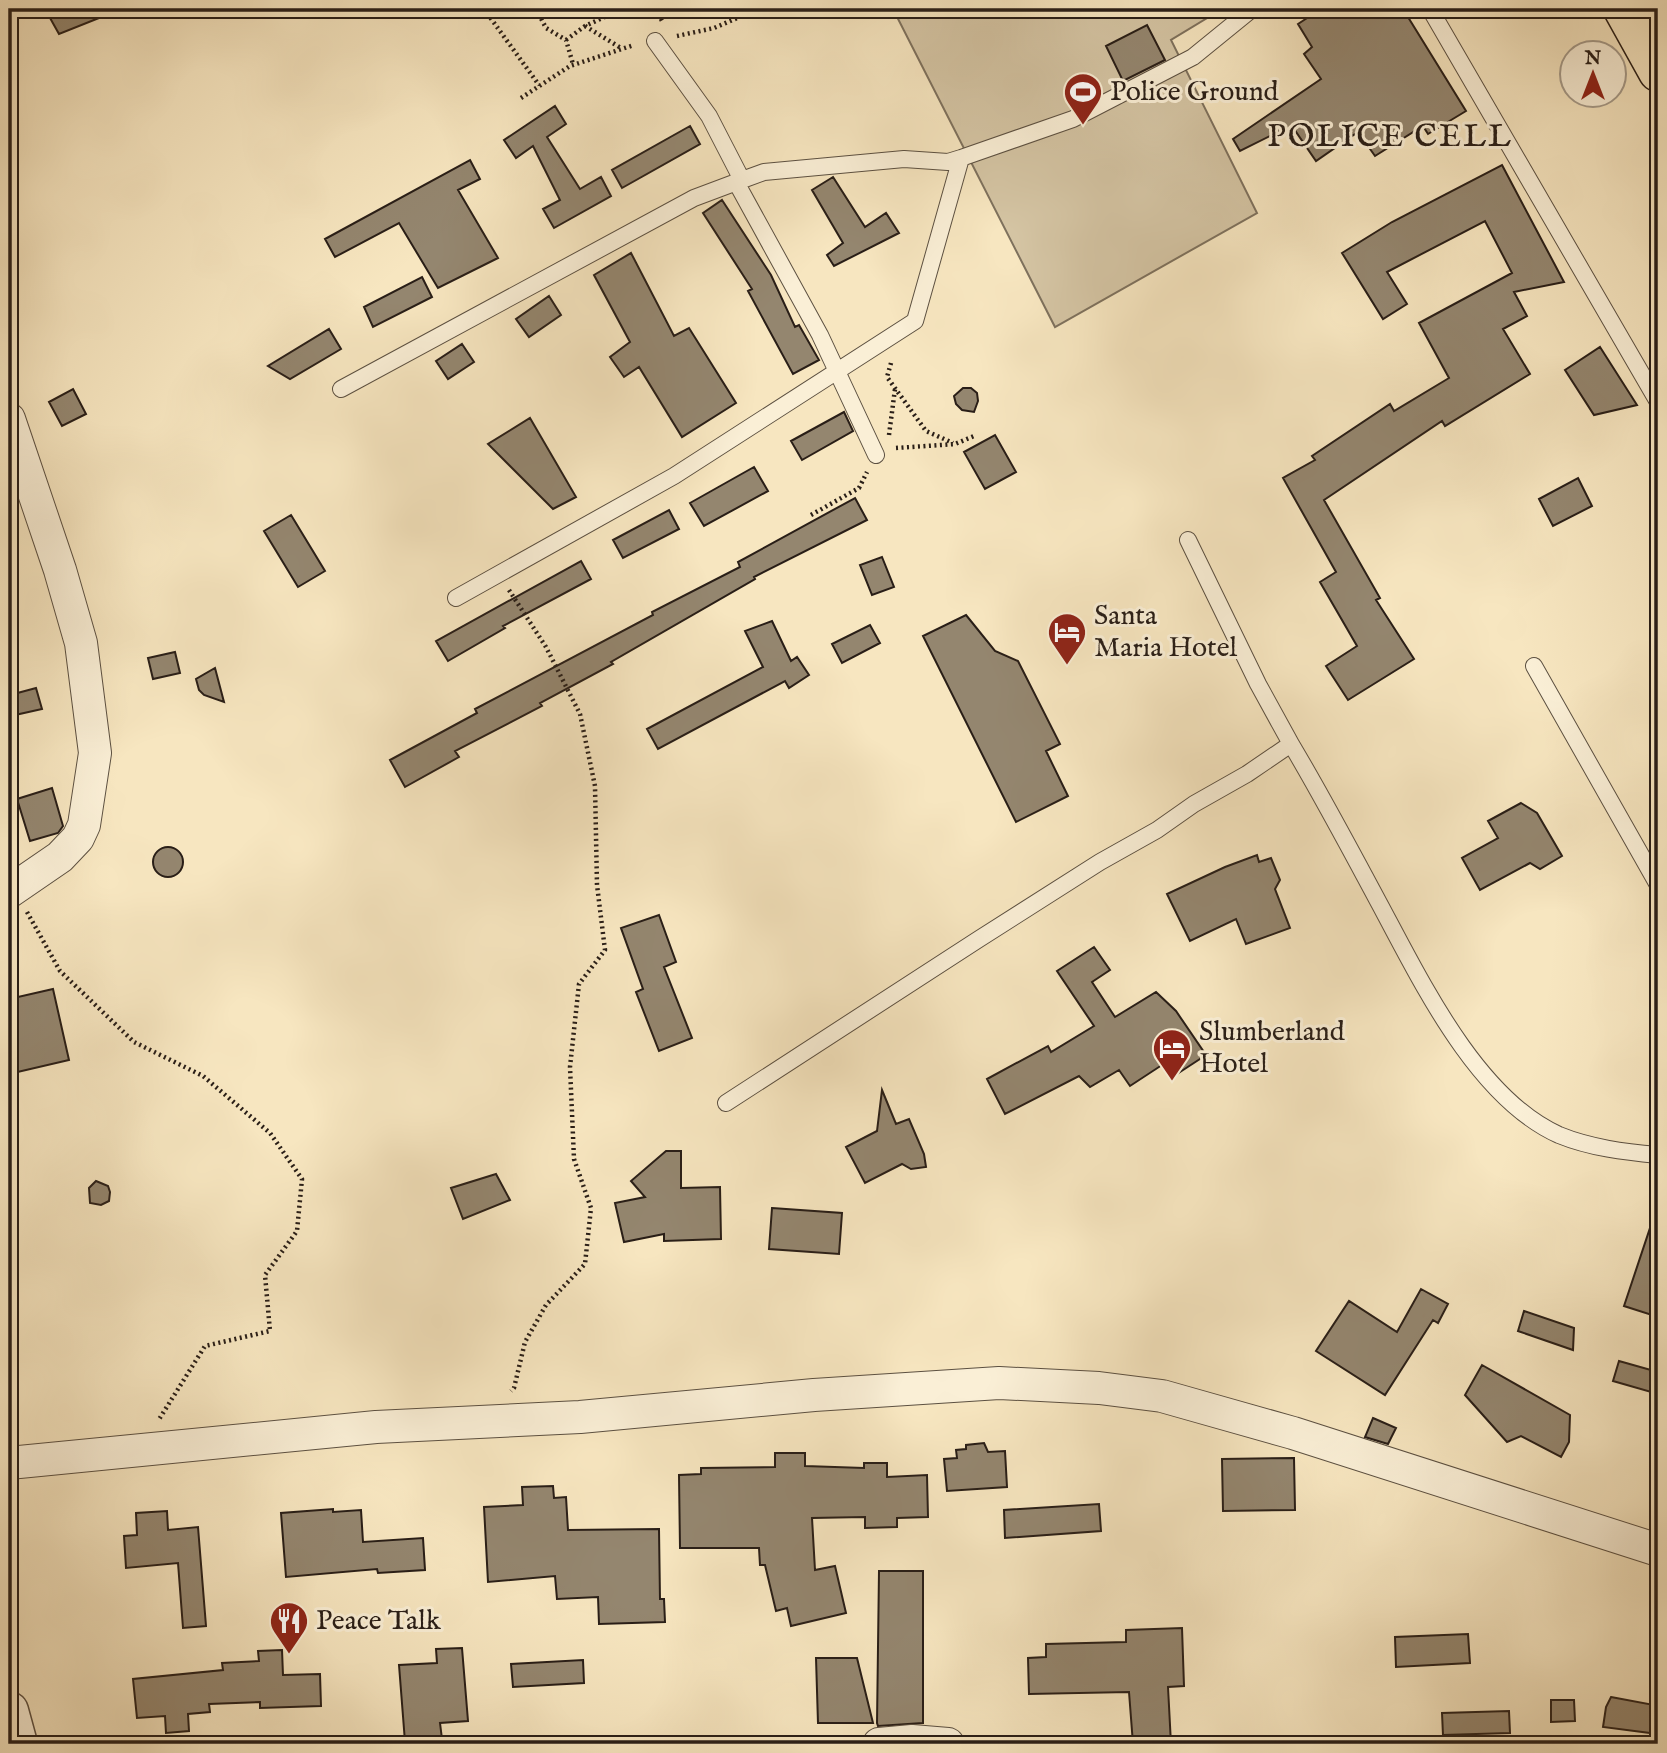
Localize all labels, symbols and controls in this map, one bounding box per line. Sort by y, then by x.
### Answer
north arrow [1558,38,1628,108]
text: N [1584,47,1602,71]
sports icon: Police Ground [1062,71,1104,126]
place label: Police Ground [1110,75,1279,110]
district label: POLICE CELL [1267,117,1513,158]
place label: Santa Maria Hotel [1094,599,1238,666]
hotel icon: Santa Maria Hotel [1046,611,1088,666]
place label: Slumberland Hotel [1199,1015,1345,1082]
hotel icon: Slumberland Hotel [1151,1027,1193,1082]
restaurant icon: Peace Talk [268,1600,310,1655]
place label: Peace Talk [316,1604,442,1639]

